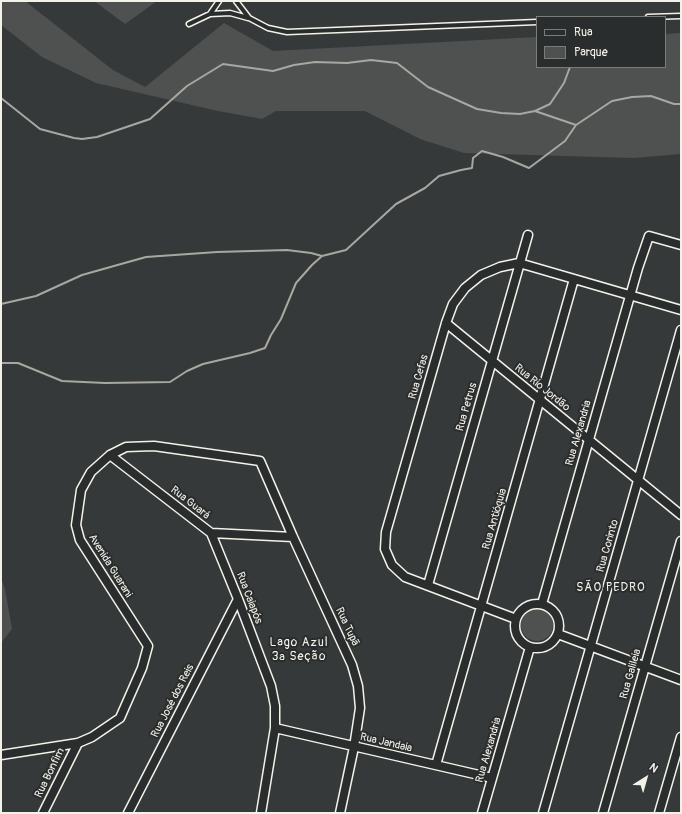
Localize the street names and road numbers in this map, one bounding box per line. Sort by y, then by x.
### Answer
street label: Rua Cefas [406,353,432,401]
street label: Rua Rio Jordão [511,362,573,414]
street label: Rua Petrus [454,381,480,433]
street label: Rua Alexandria [563,399,595,467]
street label: Rua Guará [168,484,212,522]
street label: Rua Antióquia [480,487,510,551]
street label: Rua Corinto [594,518,622,574]
street label: Avenida Guarani [85,532,135,600]
street label: Rua Caiapós [233,570,265,626]
street label: Rua Tupã [332,605,362,649]
street label: Rua Galileia [618,647,644,701]
street label: Rua José dos Reis [149,662,197,740]
street label: Rua Alexandria [473,716,505,784]
street label: Rua Jandaia [359,731,413,755]
street label: Rua Bonfim [32,746,68,800]

